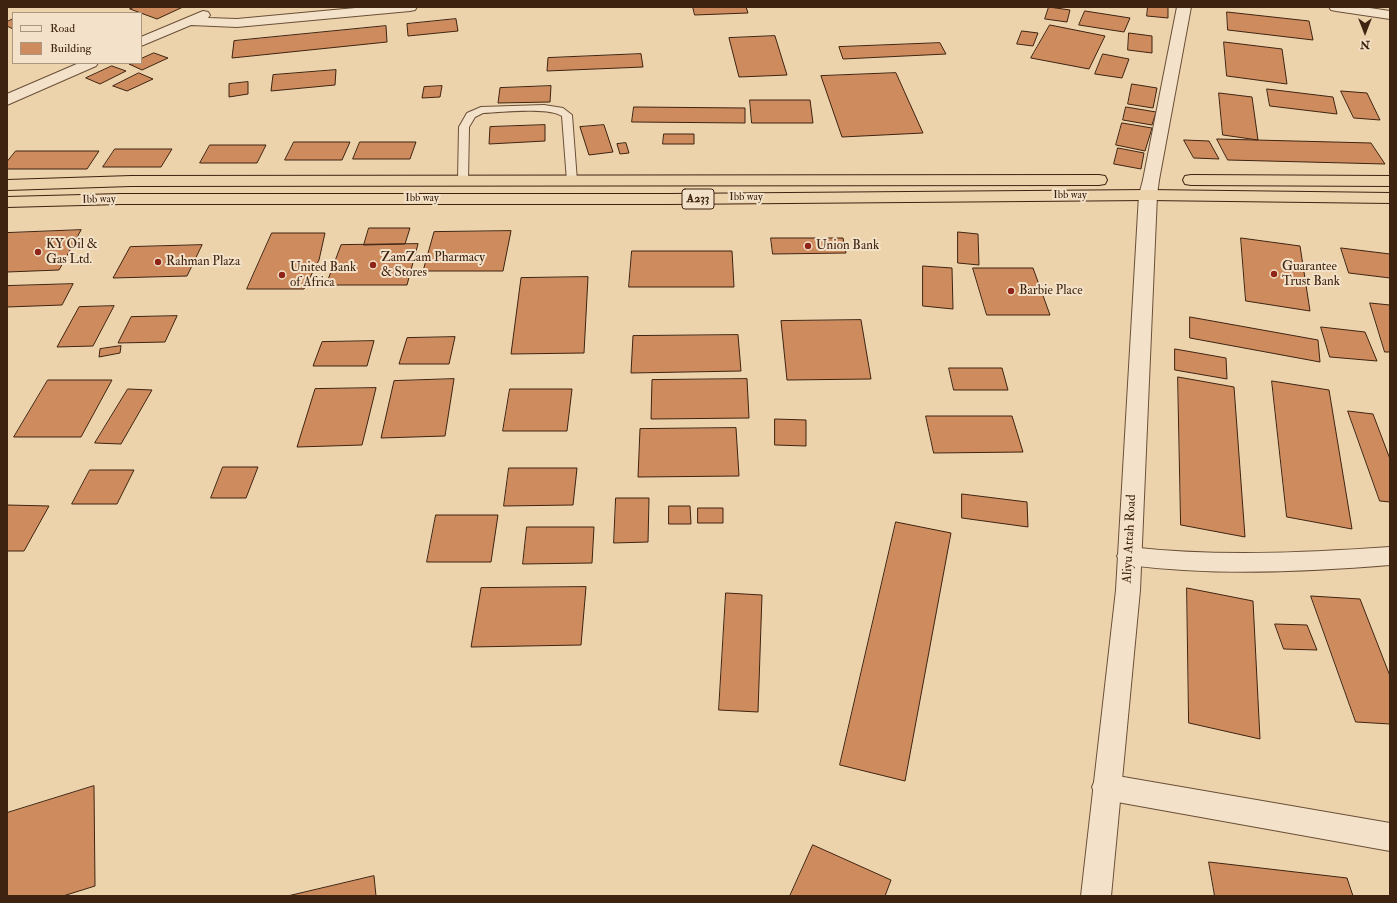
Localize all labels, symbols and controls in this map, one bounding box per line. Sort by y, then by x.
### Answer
legend [12,12,142,64]
north arrow [1345,12,1385,52]
text: Road [50,21,75,36]
text: N [1360,38,1370,51]
text: Building [50,41,91,56]
road number: A233 [682,189,714,209]
street label: Ibb way [1053,189,1087,203]
street label: Ibb way [729,191,763,205]
street label: Ibb way [405,192,439,206]
street label: Ibb way [82,193,116,207]
place label: KY Oil & Gas Ltd. [46,237,98,268]
place label: Union Bank [816,238,879,254]
marker: Union Bank [803,241,813,251]
marker: KY Oil & Gas Ltd. [33,247,43,257]
place label: ZamZam Pharmacy & Stores [381,250,485,281]
place label: Rahman Plaza [166,254,240,270]
marker: Rahman Plaza [153,257,163,267]
place label: Guarantee Trust Bank [1282,259,1340,290]
place label: United Bank of Africa [290,260,356,291]
marker: ZamZam Pharmacy & Stores [368,260,378,270]
marker: Guarantee Trust Bank [1269,269,1279,279]
marker: United Bank of Africa [277,270,287,280]
place label: Barbie Place [1019,283,1083,299]
marker: Barbie Place [1006,286,1016,296]
street label: Aliyu Attah Road [1120,494,1140,584]

